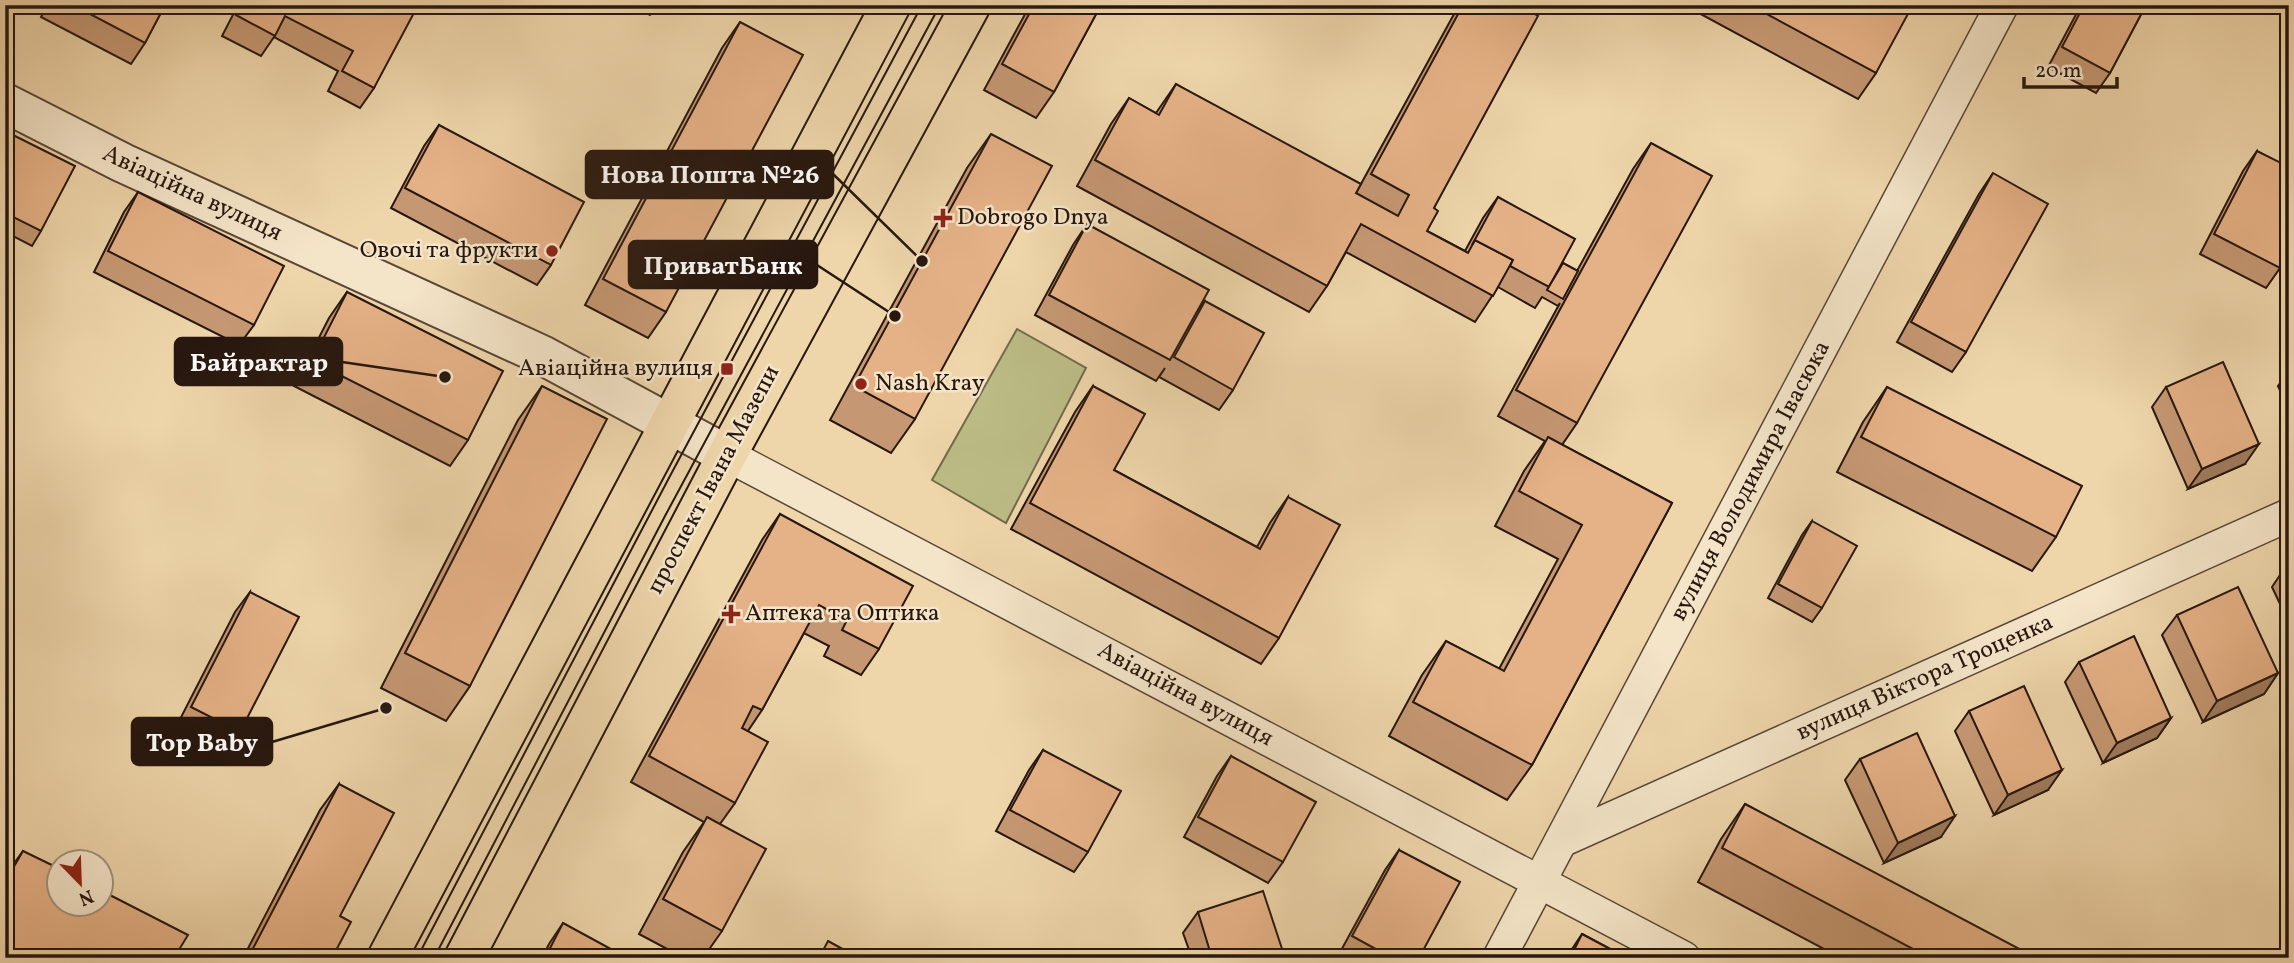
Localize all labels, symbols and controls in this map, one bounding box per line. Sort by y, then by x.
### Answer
scale bar [2024,46,2117,90]
text: 20 m [2035,57,2081,86]
street label: Авіаційна вулиця [96,137,288,251]
callout: Нова Пошта №26 [586,151,833,198]
text: Нова Пошта №26 [601,158,819,194]
place label: Dobrogo Dnya [957,201,1109,235]
marker: Dobrogo Dnya [935,210,951,226]
place label: Овочі та фрукти [360,234,538,268]
callout: ПриватБанк [629,241,817,288]
marker: Овочі та фрукти [544,243,560,259]
text: ПриватБанк [643,249,803,285]
street label: вулиця Володимира Івасюка [1663,335,1839,627]
callout: Байрактар [175,338,342,385]
text: Байрактар [190,346,328,382]
place label: Авіаційна вулиця [518,352,713,386]
street label: проспект Івана Мазепи [639,360,789,600]
marker: Авіаційна вулиця [719,361,735,377]
place label: Nash Kray [875,367,985,401]
marker: Nash Kray [853,376,869,392]
place label: Аптека та Оптика [745,597,940,631]
marker: Аптека та Оптика [723,606,739,622]
street label: вулиця Віктора Троценка [1791,606,2059,750]
street label: Авіаційна вулиця [1091,634,1279,756]
callout: Top Baby [132,718,272,765]
text: Top Baby [146,726,259,762]
north arrow [46,848,116,918]
text: N [74,882,97,912]

